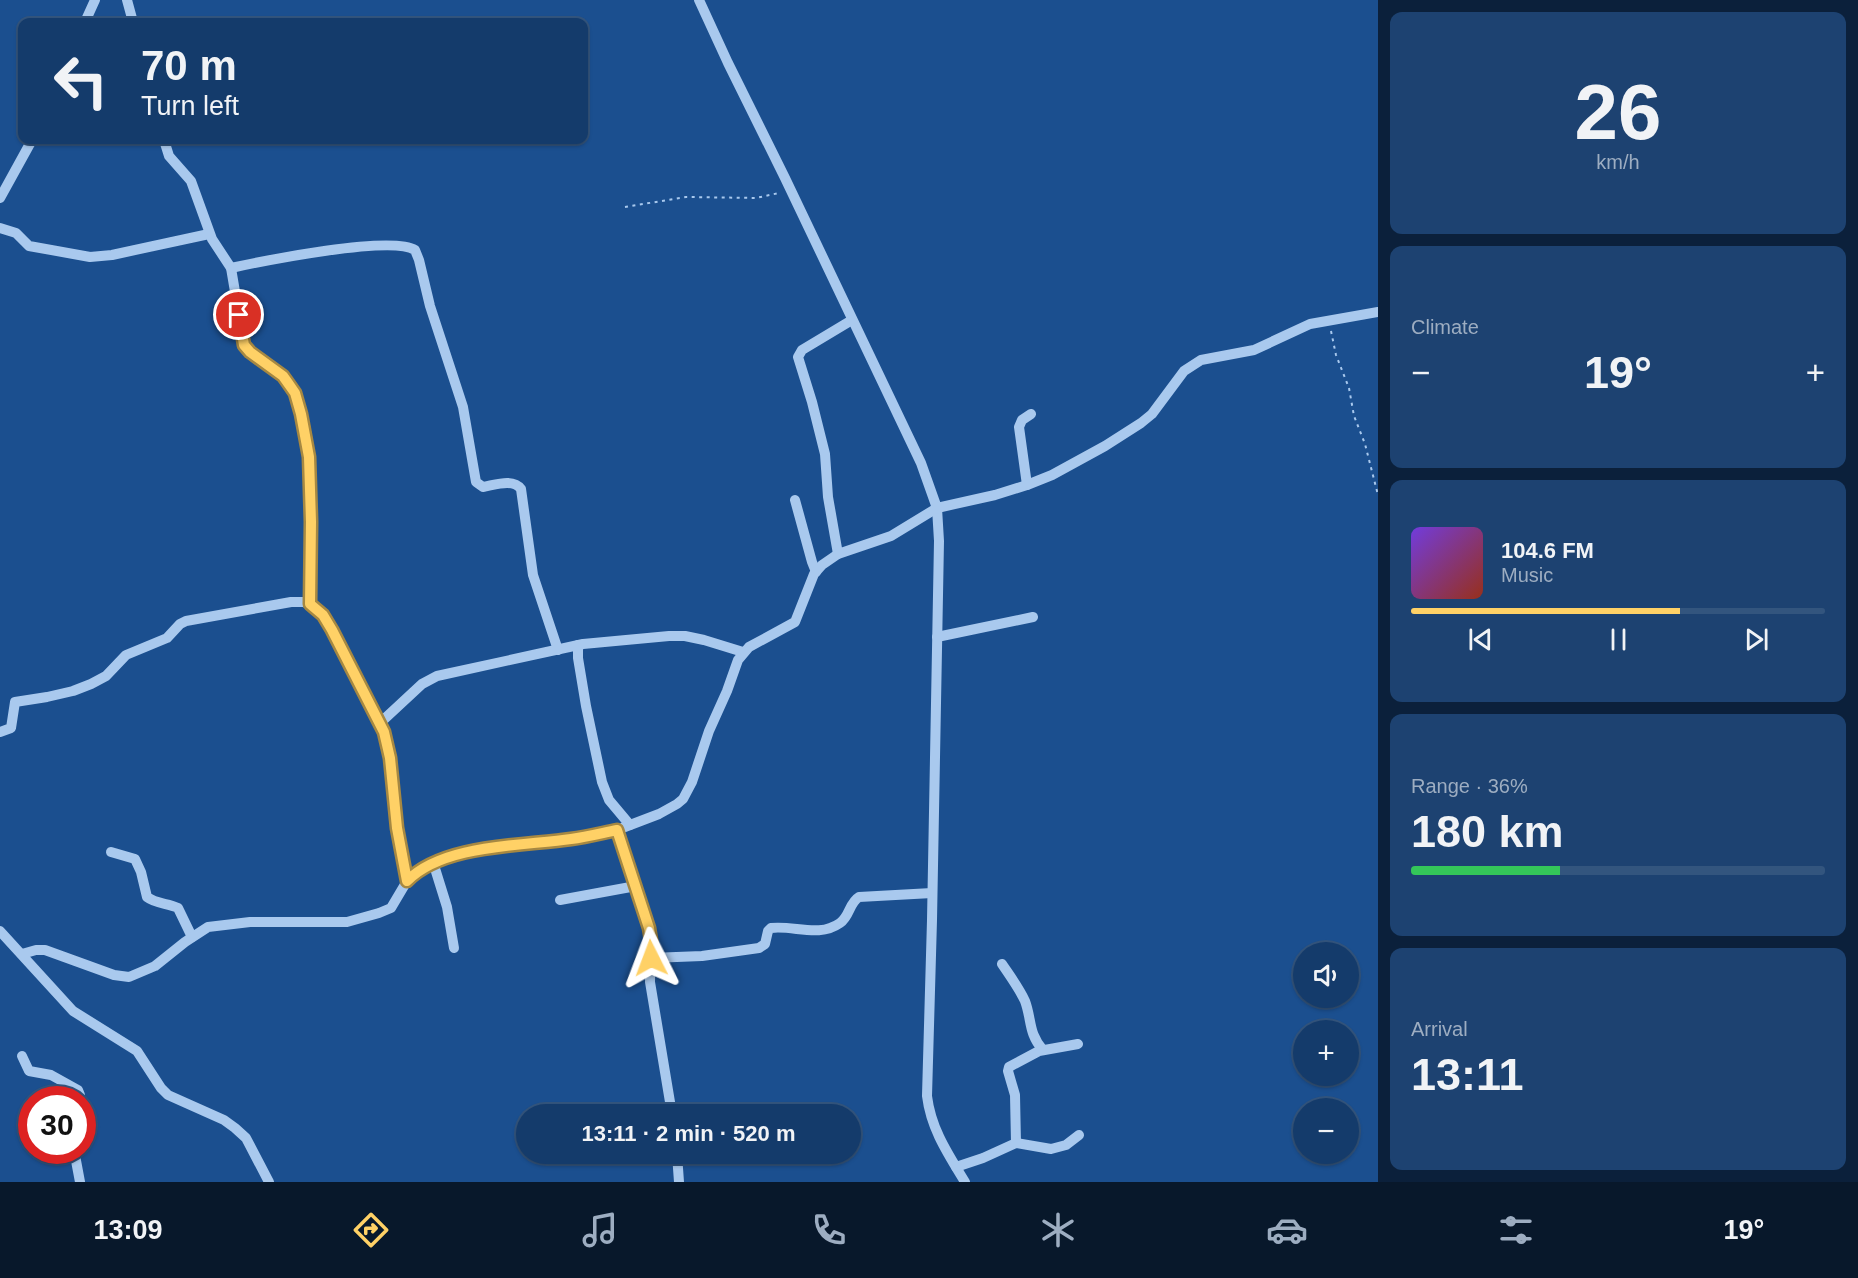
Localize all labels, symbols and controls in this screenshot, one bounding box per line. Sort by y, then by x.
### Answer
icon: left [42,42,120,120]
text: 70 m [141,42,237,89]
text: 26 [1575,68,1661,156]
text: Turn left [141,91,239,121]
text: km/h [1596,151,1640,173]
pin [213,289,264,340]
icon: arrive [222,298,255,331]
text: Climate [1411,316,1479,338]
text: 19° [1584,347,1652,398]
text: − [1411,354,1430,391]
text: + [1806,354,1825,391]
text: 104.6 FM [1501,538,1594,563]
text: Music [1501,564,1553,586]
icon: previous [1464,623,1497,656]
icon: pause [1602,623,1635,656]
icon: next [1740,623,1773,656]
text: Range · 36% [1411,775,1528,797]
text: 180 km [1411,806,1564,857]
position arrow [619,926,683,990]
map controls [1293,942,1359,1164]
button: sound [1293,942,1359,1008]
text: Arrival [1411,1018,1468,1040]
button: + [1293,1020,1359,1086]
text: 13:11 [1411,1049,1524,1100]
speed limit sign: 30 [18,1086,96,1164]
button: − [1293,1098,1359,1164]
text: 13:11 · 2 min · 520 m [582,1121,796,1146]
icon: directions [350,1209,392,1251]
icon: music [579,1209,621,1251]
icon: phone [808,1209,850,1251]
icon: climate [1037,1209,1079,1251]
icon: car [1266,1209,1308,1251]
icon: filters [1495,1209,1537,1251]
text: 13:09 [94,1215,163,1245]
text: 19° [1724,1215,1764,1245]

